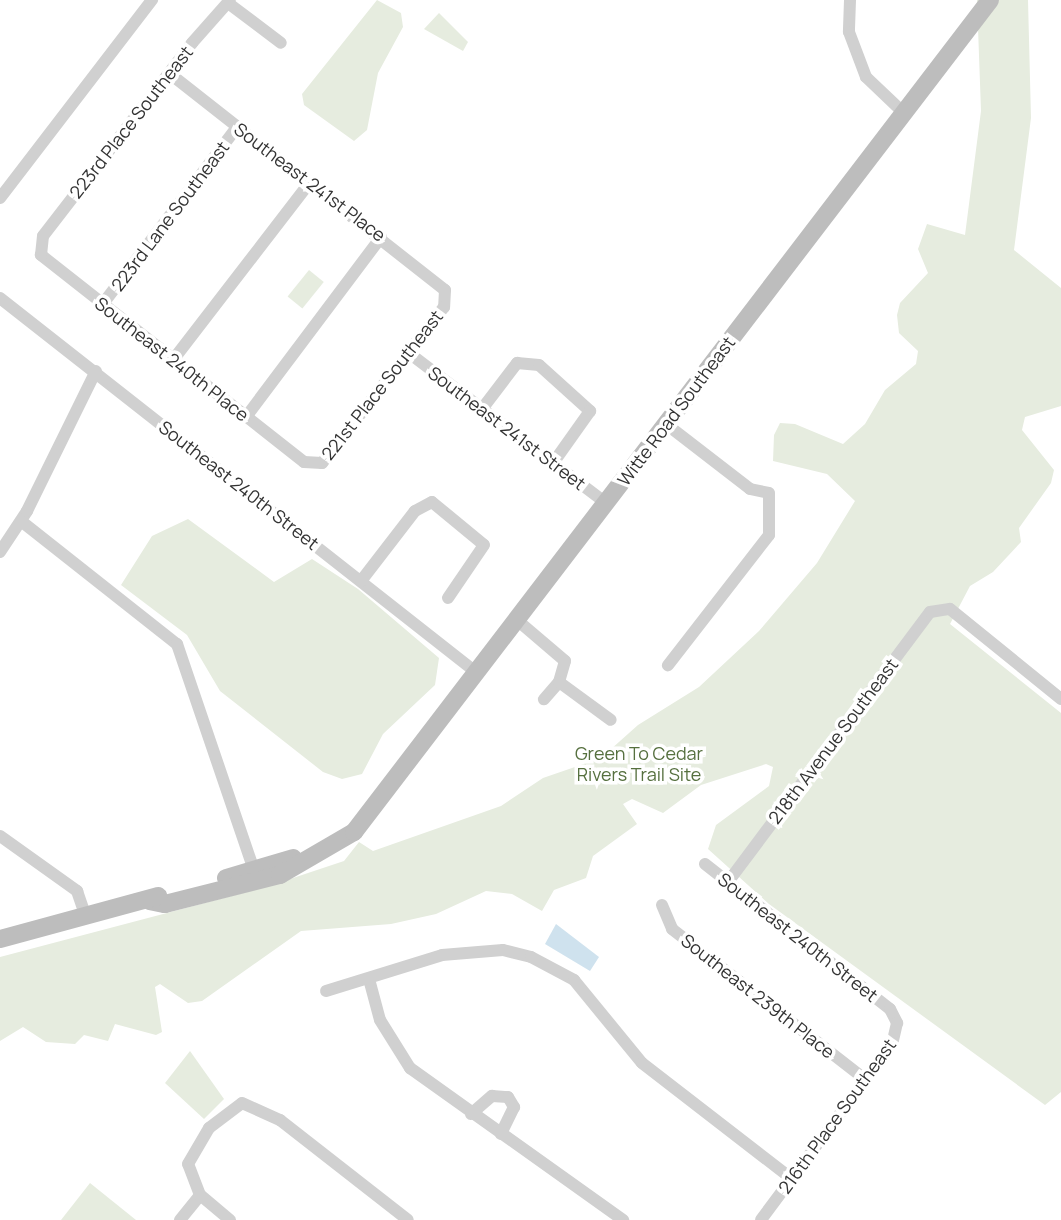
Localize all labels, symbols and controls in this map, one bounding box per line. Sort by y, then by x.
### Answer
street label: 223rd Place Southeast [65,42,197,202]
street label: Southeast 241st Place [230,118,390,246]
street label: 223rd Lane Southeast [107,137,233,295]
street label: Southeast 240th Place [91,292,253,426]
street label: 221st Place Southeast [317,306,447,464]
street label: Witte Road Southeast [613,332,739,490]
street label: Southeast 241st Street [424,362,590,494]
street label: Southeast 240th Street [155,416,323,554]
street label: 218th Avenue Southeast [764,654,902,828]
park label: Green To Cedar Rivers Trail Site [575,743,703,786]
street label: Southeast 240th Street [714,868,882,1006]
street label: Southeast 239th Place [677,929,839,1063]
street label: 216th Place Southeast [774,1034,900,1198]

